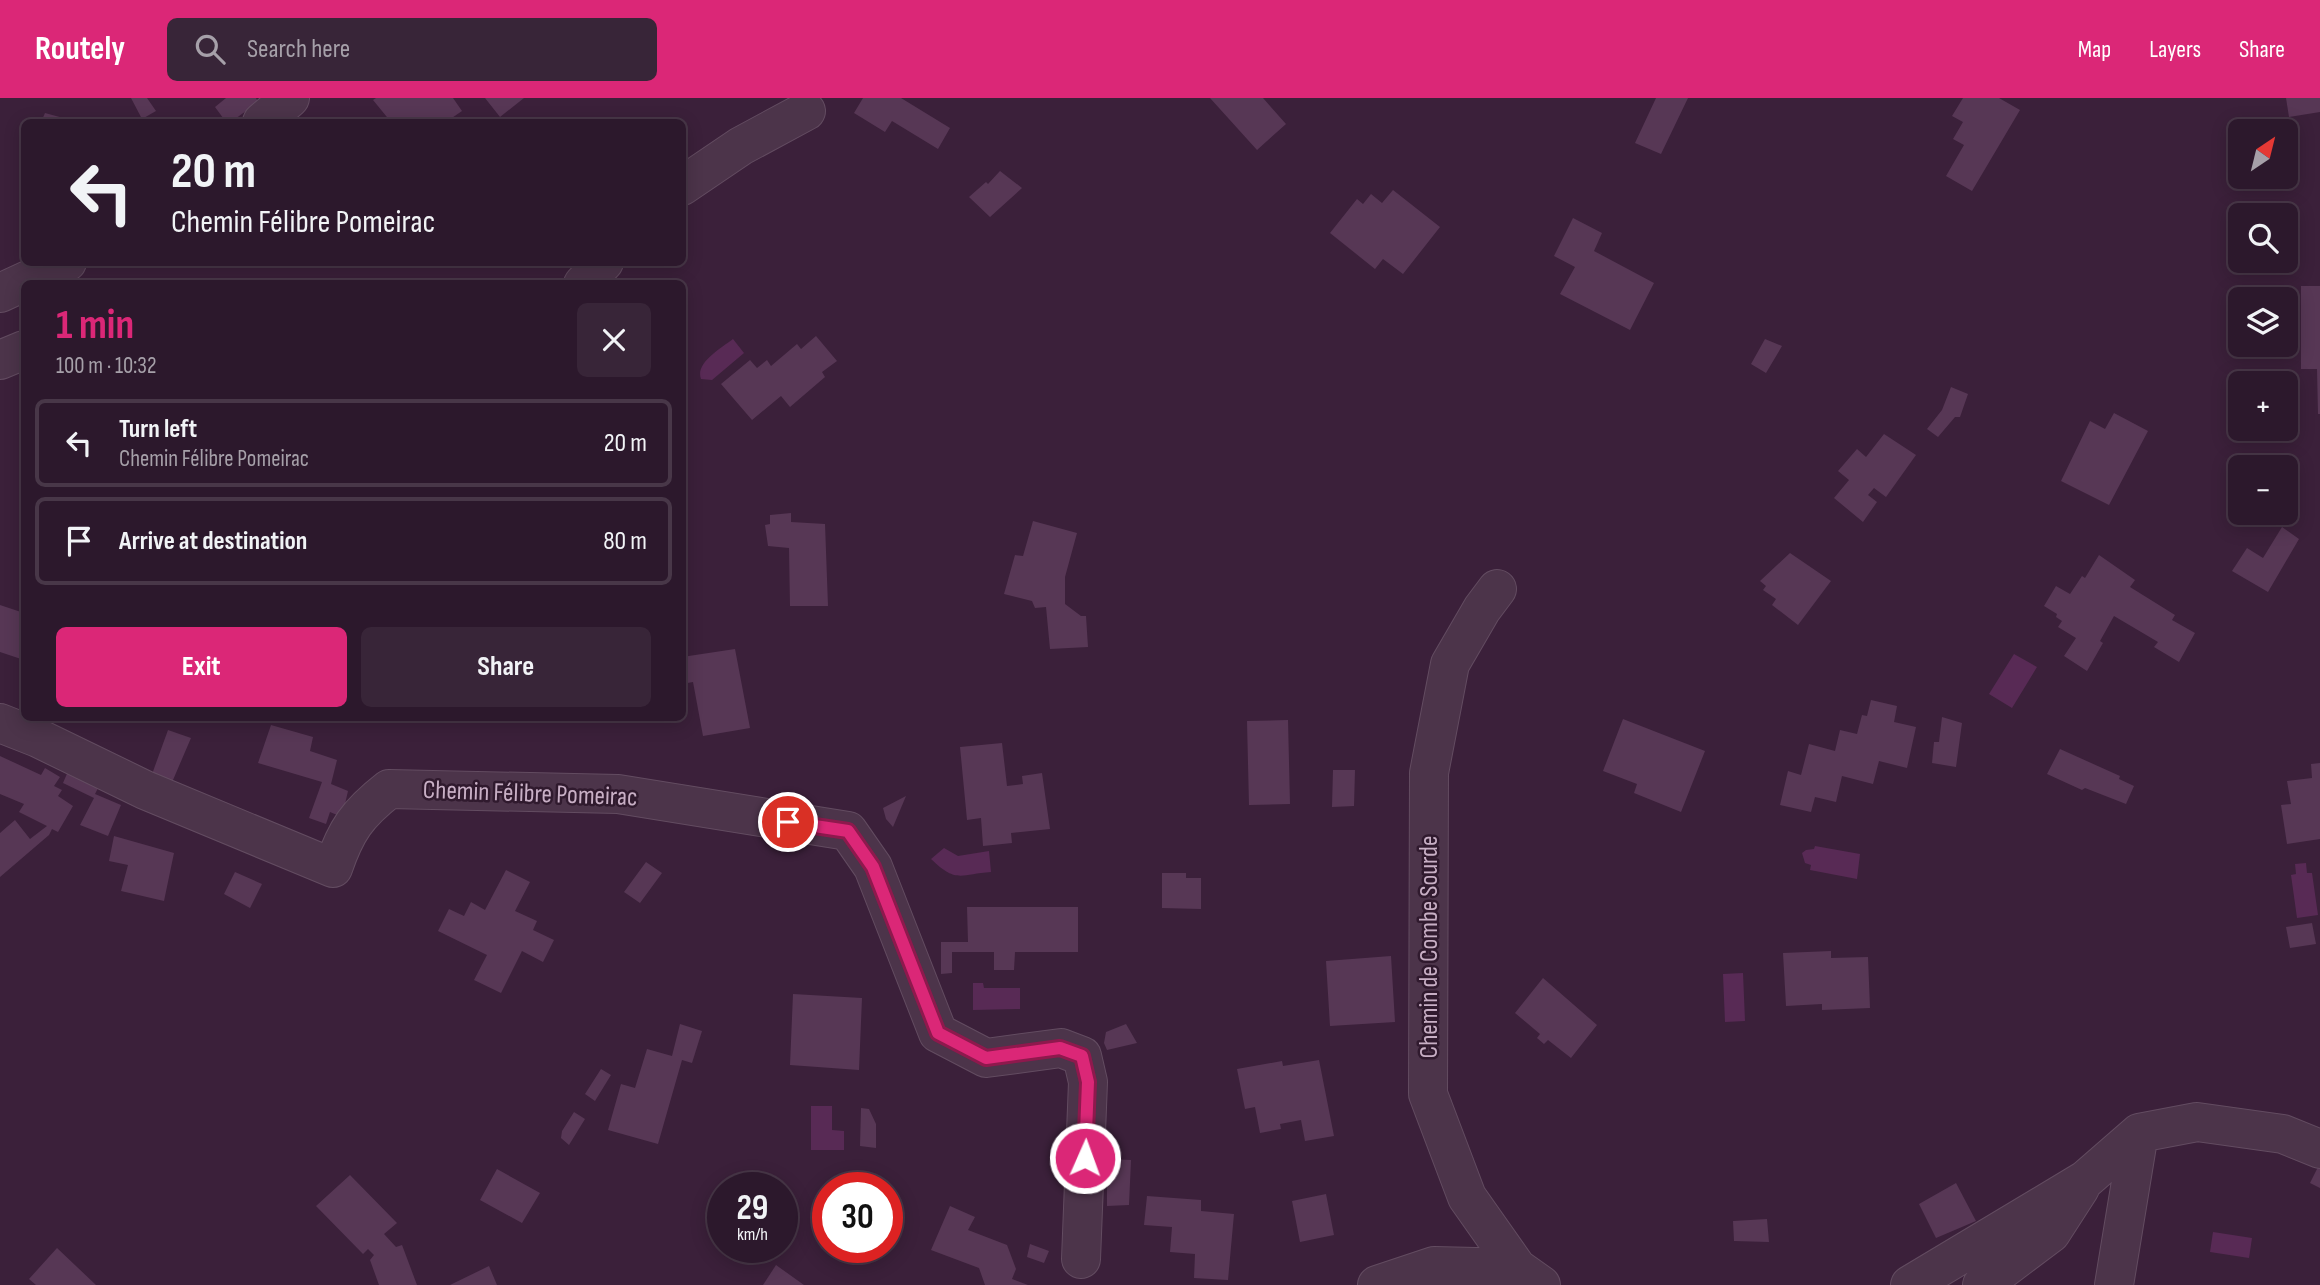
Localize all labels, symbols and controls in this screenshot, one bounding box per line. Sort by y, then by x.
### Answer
search box [167,18,657,81]
text: Routely [35,29,125,69]
icon: search [191,30,229,68]
text: Search here [247,34,350,65]
text: Map [2078,35,2111,64]
text: Layers [2149,35,2201,64]
text: Share [2239,35,2285,64]
north arrow [2228,119,2298,189]
map controls [2228,119,2298,525]
text: 20 m [171,143,256,202]
icon: left [56,147,147,238]
text: Chemin Félibre Pomeirac [171,203,435,242]
button: search [2228,203,2298,273]
button: layers [2228,287,2298,357]
text: 1 min [56,300,134,351]
button: close [577,303,651,377]
text: 100 m · 10:32 [56,352,156,380]
button: + [2228,371,2298,441]
text: Turn left [119,414,197,445]
icon: left [60,424,98,462]
text: 20 m [604,428,647,459]
text: Chemin Félibre Pomeirac [119,445,309,473]
button: − [2228,455,2298,525]
icon: arrive [60,522,98,560]
text: Arrive at destination [119,526,307,557]
text: 80 m [603,526,647,557]
button: Exit [56,627,347,707]
button: Share [361,627,651,707]
street label: Chemin Félibre Pomeirac [422,775,638,813]
pin [758,792,818,852]
icon: arrive [769,803,807,841]
street label: Chemin de Combe Sourde [1414,836,1445,1058]
position arrow [1048,1121,1122,1195]
speed limit sign: 30 [812,1172,903,1263]
text: 29 [737,1187,768,1230]
text: km/h [737,1224,768,1245]

